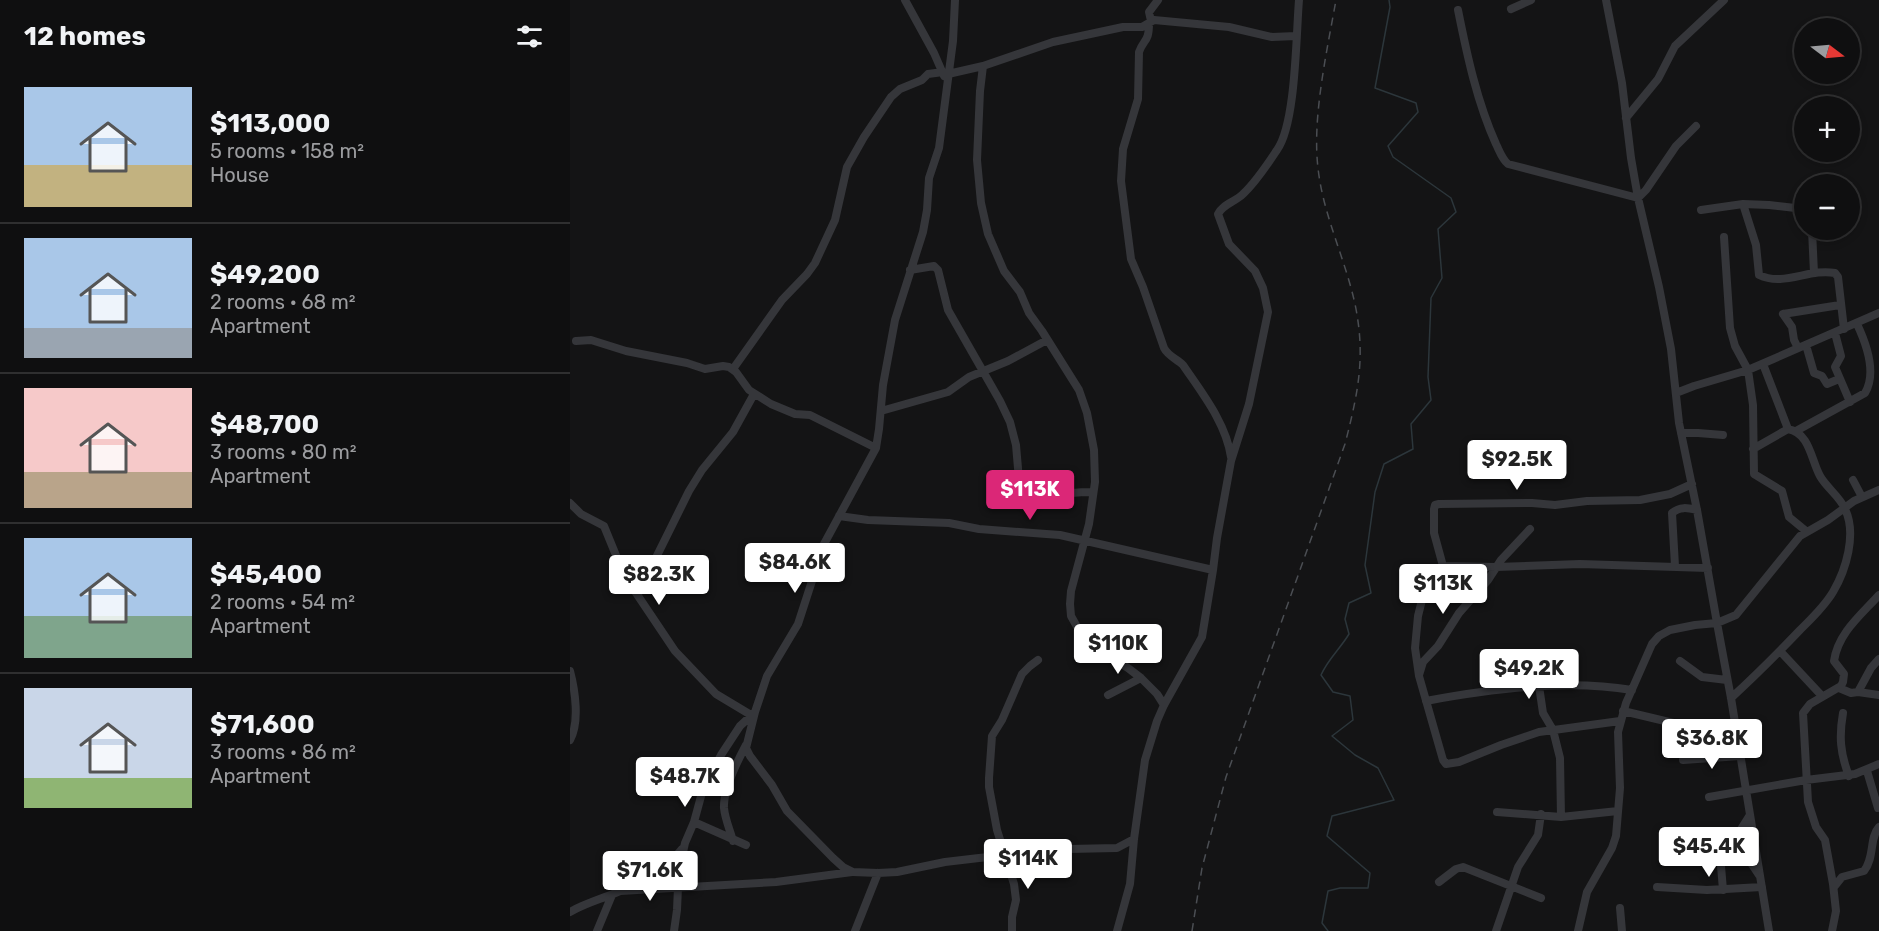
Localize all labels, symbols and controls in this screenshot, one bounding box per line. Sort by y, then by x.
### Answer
north arrow [1794,18,1860,84]
map controls [1794,18,1860,240]
icon: filters [513,20,546,53]
text: 12 homes [24,21,146,52]
button: + [1794,96,1860,162]
text: $113,000 [210,108,330,139]
icon: home [72,111,144,183]
text: 5 rooms · 158 m² [210,139,364,163]
text: House [210,163,269,187]
button: − [1794,174,1860,240]
text: $49,200 [210,259,320,290]
icon: home [72,262,144,334]
text: 2 rooms · 68 m² [210,290,356,314]
text: Apartment [210,314,311,338]
text: $48,700 [210,409,319,440]
icon: home [72,412,144,484]
text: 3 rooms · 80 m² [210,440,357,464]
pin: $92.5K [1468,440,1566,491]
text: $92.5K [1481,447,1553,471]
text: Apartment [210,464,311,488]
pin: $113K [988,470,1072,521]
text: $113K [1000,477,1060,501]
pin: $84.6K [746,543,844,594]
text: $84.6K [759,550,831,574]
pin: $82.3K [610,555,708,606]
text: $45,400 [210,559,322,590]
icon: home [72,562,144,634]
text: $82.3K [623,562,695,586]
pin: $113K [1401,564,1485,615]
text: $113K [1413,571,1473,595]
text: 2 rooms · 54 m² [210,590,355,614]
text: Apartment [210,614,311,638]
pin: $110K [1076,624,1160,675]
text: $110K [1088,631,1148,655]
pin: $49.2K [1480,649,1578,700]
text: $49.2K [1494,656,1564,680]
text: $71,600 [210,709,315,740]
icon: home [72,712,144,784]
pin: $36.8K [1663,719,1761,770]
text: $36.8K [1676,726,1748,750]
text: 3 rooms · 86 m² [210,740,356,764]
pin: $48.7K [636,757,734,808]
text: Apartment [210,764,311,788]
text: $48.7K [650,764,720,788]
pin: $45.4K [1660,827,1758,878]
text: $45.4K [1673,834,1745,858]
pin: $114K [986,839,1070,890]
text: $114K [998,846,1058,870]
pin: $71.6K [601,851,699,902]
text: $71.6K [617,858,683,882]

